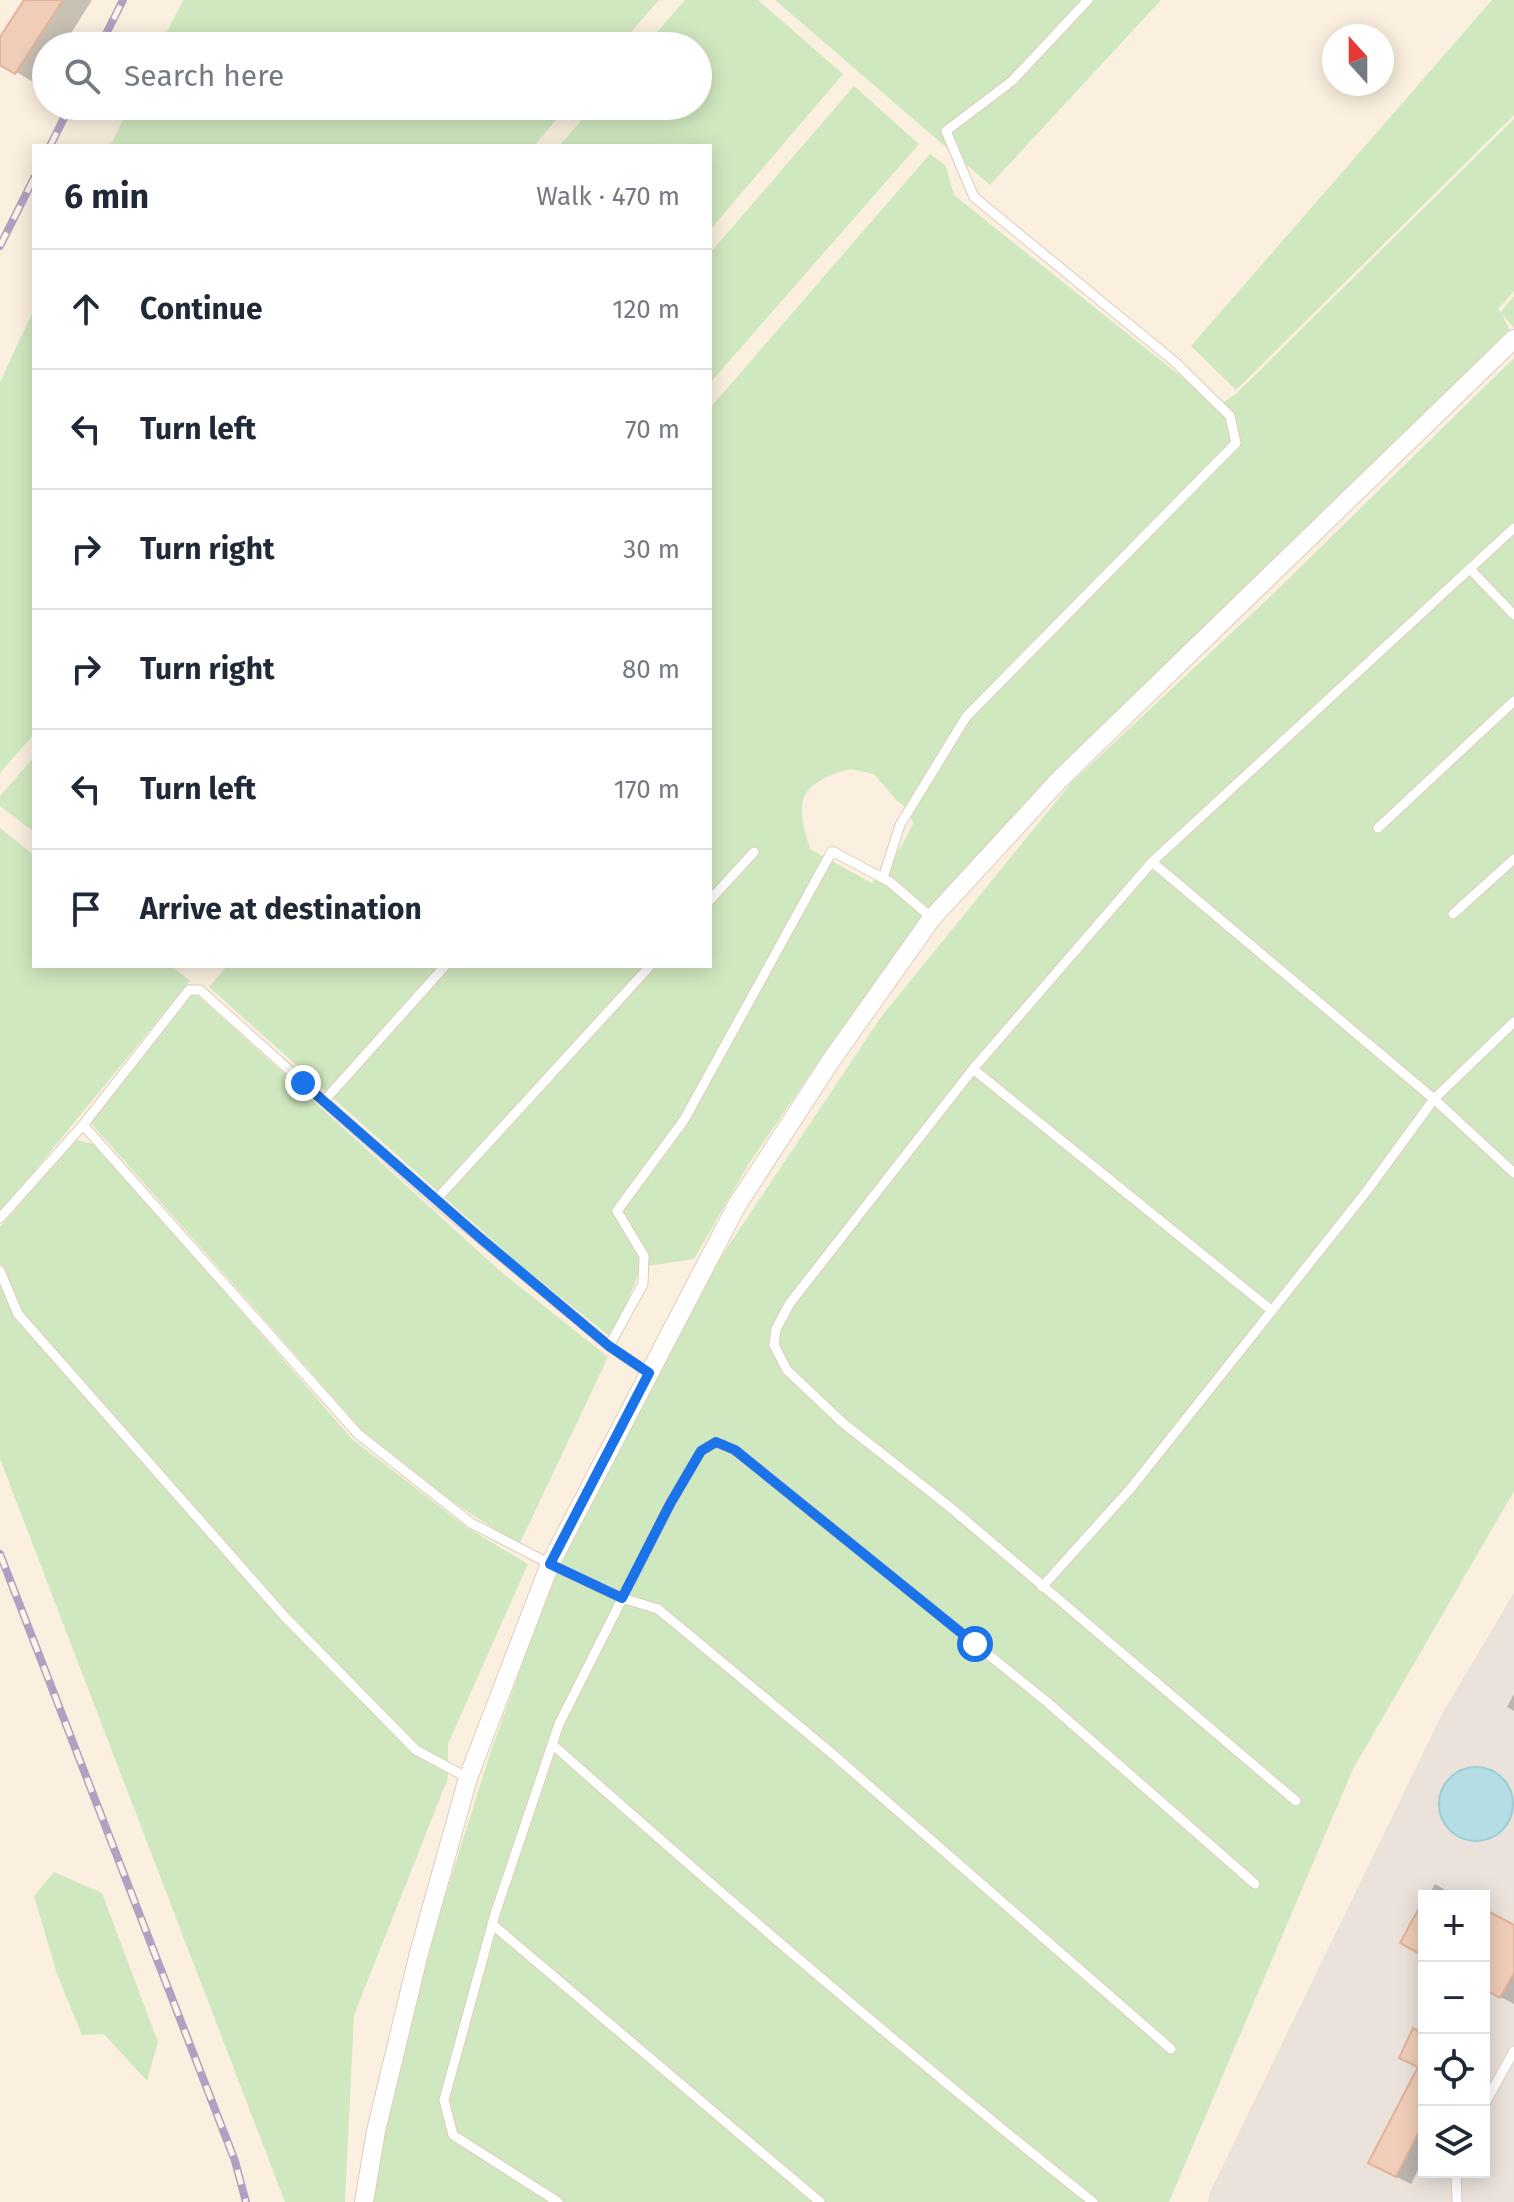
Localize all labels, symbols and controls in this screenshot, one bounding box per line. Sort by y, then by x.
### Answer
north arrow [1322,24,1394,96]
search box [32,32,712,120]
icon: search [60,54,104,98]
text: Search here [124,58,284,94]
text: 6 min [64,176,149,217]
text: Walk · 470 m [536,181,680,212]
icon: ahead [64,287,108,331]
text: Continue [140,291,263,327]
text: 120 m [612,294,680,325]
icon: left [64,407,108,451]
text: Turn left [140,411,256,447]
text: 70 m [625,414,680,445]
icon: right [64,527,108,571]
text: Turn right [140,531,275,567]
text: 30 m [623,534,680,565]
icon: right [64,647,108,691]
text: Turn right [140,651,275,687]
text: 80 m [622,654,680,685]
icon: left [64,767,108,811]
text: Turn left [140,771,256,807]
text: 170 m [614,774,680,805]
icon: arrive [64,887,108,931]
text: Arrive at destination [140,891,422,927]
route end [285,1065,321,1101]
route start [957,1626,993,1662]
map controls [1418,1890,1490,2178]
button: + [1418,1890,1490,1962]
button: − [1418,1962,1490,2034]
button: locate [1418,2034,1490,2106]
button: layers [1418,2106,1490,2178]

